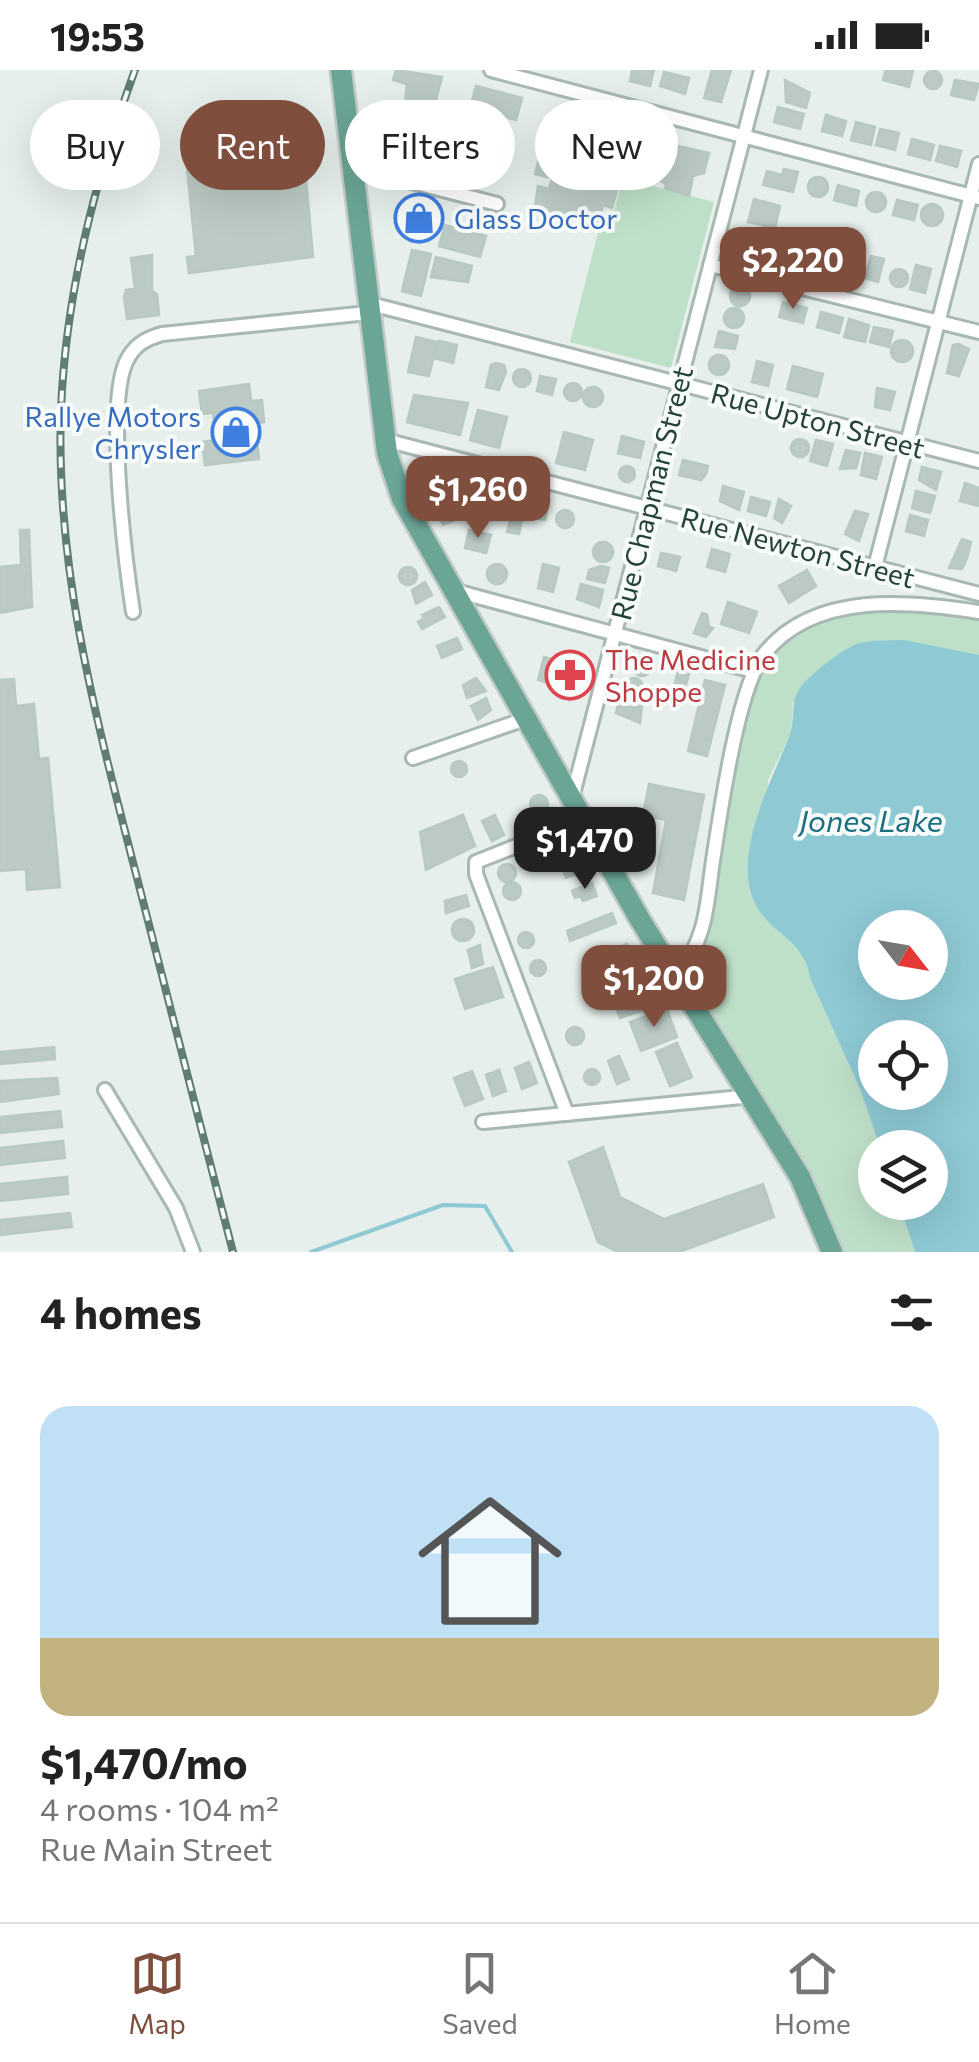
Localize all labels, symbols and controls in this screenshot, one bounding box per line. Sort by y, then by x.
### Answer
text: 19:53 [50,12,145,59]
chip: Buy [30,100,160,190]
chip: Rent [180,100,325,190]
chip: Filters [345,100,515,190]
chip: New [535,100,678,190]
shop icon: Glass Doctor [393,192,445,244]
place label: Glass Doctor [454,201,617,235]
pin: $2,220 [712,227,874,312]
text: $2,220 [742,239,844,279]
street label: Rue Chapman Street [603,363,699,623]
street label: Rue Upton Street [707,375,929,465]
place label: Rallye Motors Chrysler [25,399,201,465]
shop icon: Rallye Motors Chrysler [210,406,262,458]
pin: $1,260 [397,456,559,541]
text: $1,260 [428,468,528,508]
street label: Rue Newton Street [677,499,919,595]
place label: The Medicine Shoppe [605,642,776,708]
pharmacy icon: The Medicine Shoppe [544,649,596,701]
water label: Jones Lake [796,801,943,838]
pin: $1,470 [504,807,666,892]
text: $1,470 [536,819,634,859]
north arrow [858,910,948,1000]
map controls [858,910,948,1220]
pin: $1,200 [573,945,735,1030]
text: $1,200 [603,957,705,997]
button: locate [858,1020,948,1110]
button: layers [858,1130,948,1220]
icon: filters [884,1285,939,1340]
text: 4 homes [40,1286,202,1338]
icon: home [400,1471,580,1651]
text: $1,470/mo [40,1736,248,1788]
text: 4 rooms · 104 m² [40,1788,279,1828]
text: Rue Main Street [40,1828,272,1868]
tab: Map [128,1946,186,2040]
tab: Saved [442,1946,518,2040]
tab: Home [774,1946,851,2040]

